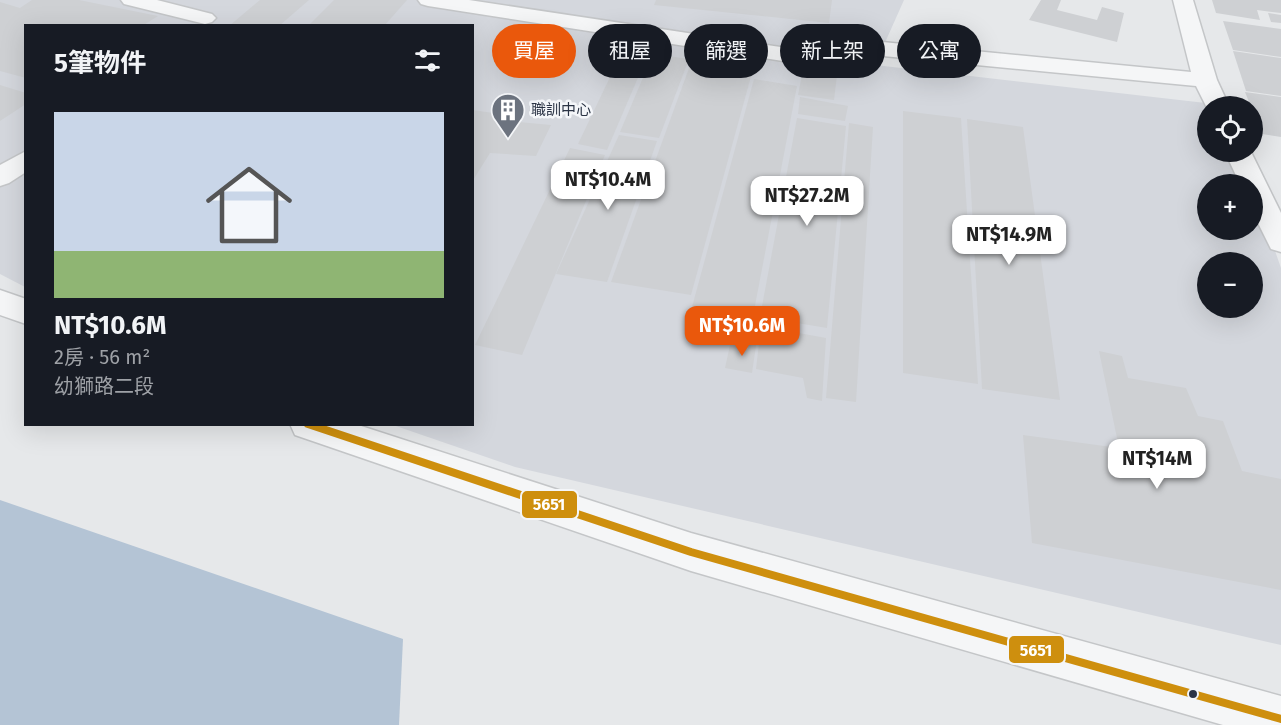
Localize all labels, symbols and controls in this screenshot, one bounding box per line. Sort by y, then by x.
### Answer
chip: 買屋 [492,24,576,78]
chip: 租屋 [588,24,672,78]
chip: 篩選 [684,24,768,78]
chip: 新上架 [780,24,885,78]
chip: 公寓 [897,24,981,78]
icon: filters [411,44,444,77]
text: 5筆物件 [54,48,146,79]
building icon: 職訓中心 [490,92,526,139]
map controls [1197,96,1263,318]
button: locate [1197,96,1263,162]
place label: 職訓中心 [531,101,591,119]
icon: home [195,151,303,259]
pin: NT$10.4M [546,160,670,211]
text: NT$10.4M [565,167,651,191]
button: + [1197,174,1263,240]
pin: NT$27.2M [745,176,869,227]
text: NT$27.2M [765,183,849,207]
pin: NT$14.9M [947,215,1071,266]
text: NT$14.9M [966,222,1052,246]
button: − [1197,252,1263,318]
pin: NT$10.6M [680,306,804,357]
text: NT$10.6M [54,310,166,341]
text: NT$10.6M [699,313,785,337]
text: 2房 · 56 m² [54,345,150,369]
text: 幼獅路二段 [54,374,154,398]
pin: NT$14M [1108,439,1206,490]
text: NT$14M [1122,446,1192,470]
line badge: 5651 [521,490,578,519]
text: 5651 [533,495,565,514]
line badge: 5651 [1008,635,1065,664]
text: 5651 [1020,641,1052,660]
unlabelled marker [1187,688,1199,700]

